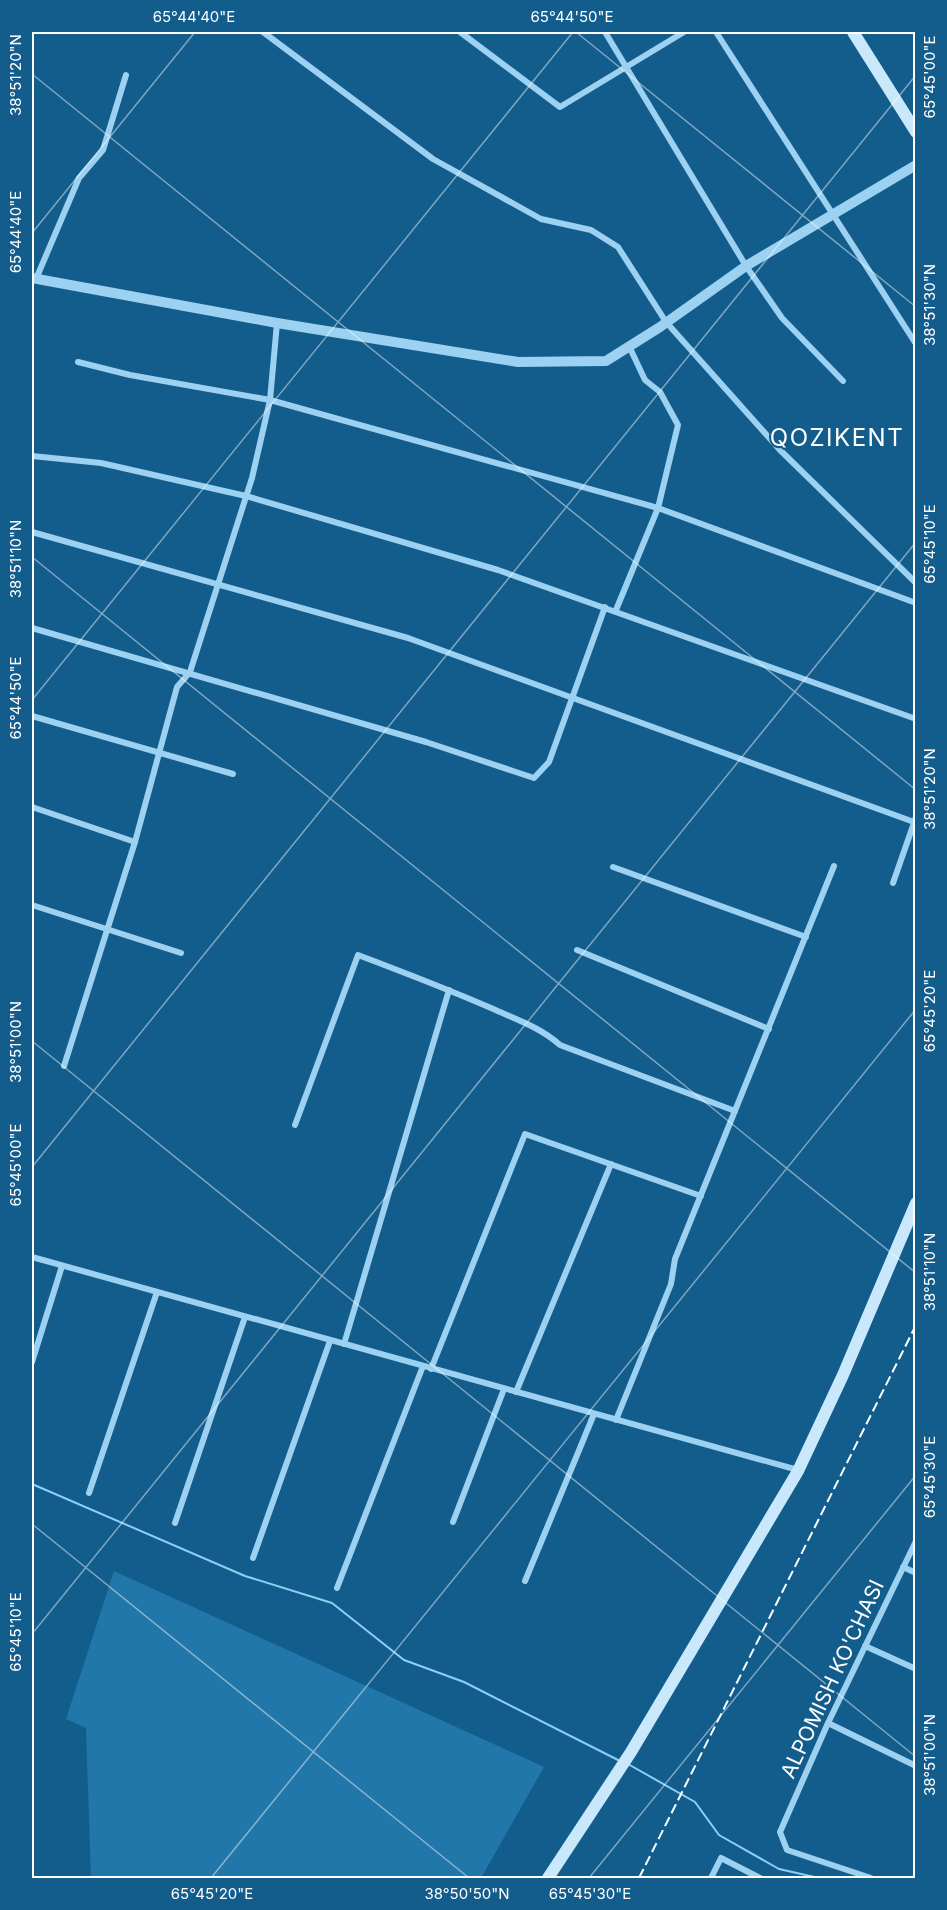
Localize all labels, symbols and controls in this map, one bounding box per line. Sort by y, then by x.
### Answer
text: 65°44'40"E [153,7,235,26]
text: 65°44'50"E [530,7,614,26]
text: 38°51'20"N [6,34,25,116]
text: 65°45'00"E [920,36,939,118]
text: 65°44'40"E [6,191,25,273]
text: 38°51'30"N [920,264,939,346]
district label: QOZIKENT [770,423,904,452]
text: 65°45'10"E [920,504,939,584]
text: 38°51'10"N [6,520,25,598]
text: 65°44'50"E [6,656,25,740]
text: 38°51'20"N [920,748,939,830]
text: 65°45'20"E [920,970,939,1052]
text: 38°51'00"N [6,1001,25,1083]
text: 65°45'00"E [6,1124,25,1206]
text: 38°51'10"N [920,1233,939,1311]
text: 65°45'30"E [920,1436,939,1518]
street label: ALPOMISH KO'CHASI [775,1576,889,1782]
text: 65°45'10"E [6,1592,25,1672]
text: 38°51'00"N [920,1714,939,1796]
text: 65°45'20"E [171,1884,253,1903]
text: 38°50'50"N [424,1884,510,1903]
text: 65°45'30"E [549,1884,631,1903]

